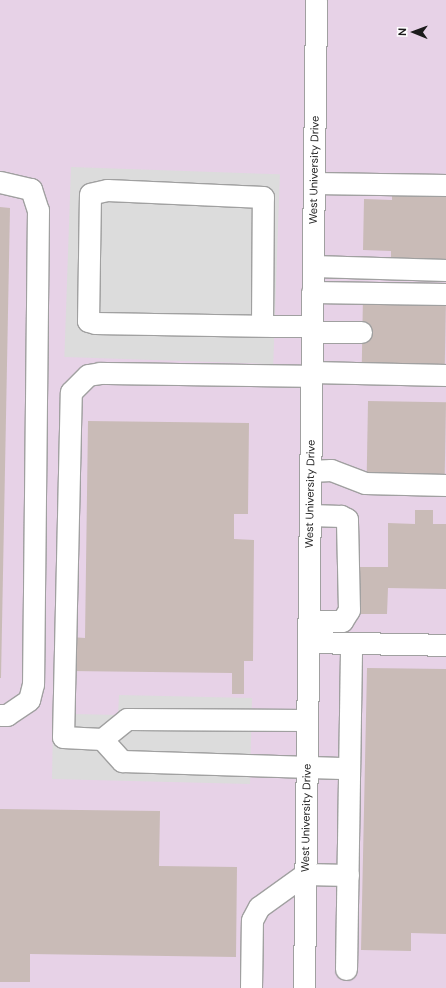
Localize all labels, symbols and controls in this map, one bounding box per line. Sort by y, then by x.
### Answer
north arrow [394,12,434,52]
text: N [395,28,409,36]
street label: West University Drive [306,116,322,224]
street label: West University Drive [302,440,318,548]
street label: West University Drive [298,764,314,872]

